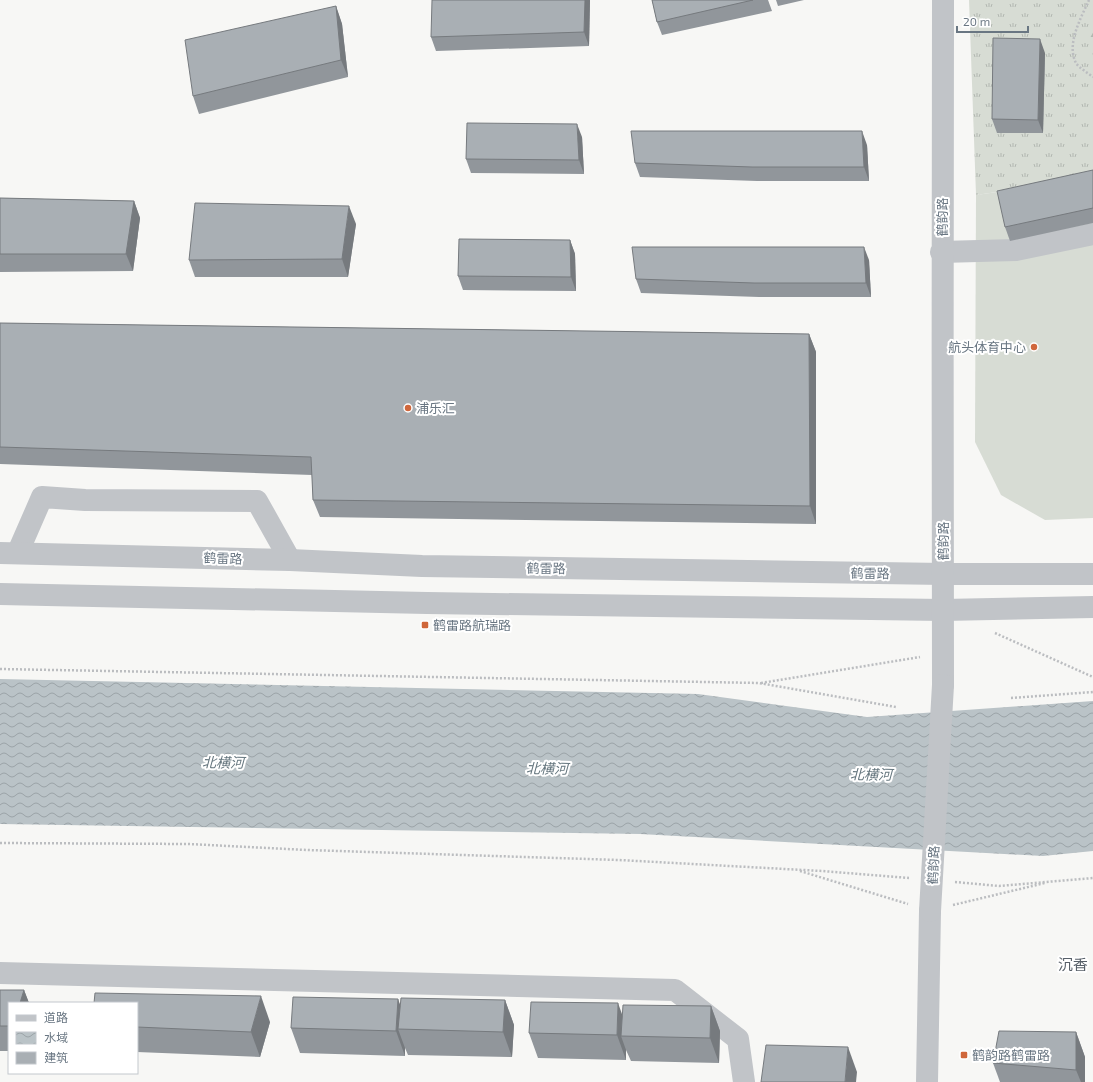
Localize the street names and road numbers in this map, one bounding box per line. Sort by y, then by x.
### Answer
street label: 鹤韵路 [934,197,950,237]
street label: 鹤韵路 [935,521,951,561]
street label: 鹤雷路 [203,549,243,567]
street label: 鹤雷路 [526,560,566,576]
street label: 鹤雷路 [850,565,890,581]
street label: 鹤韵路 [924,845,942,885]

